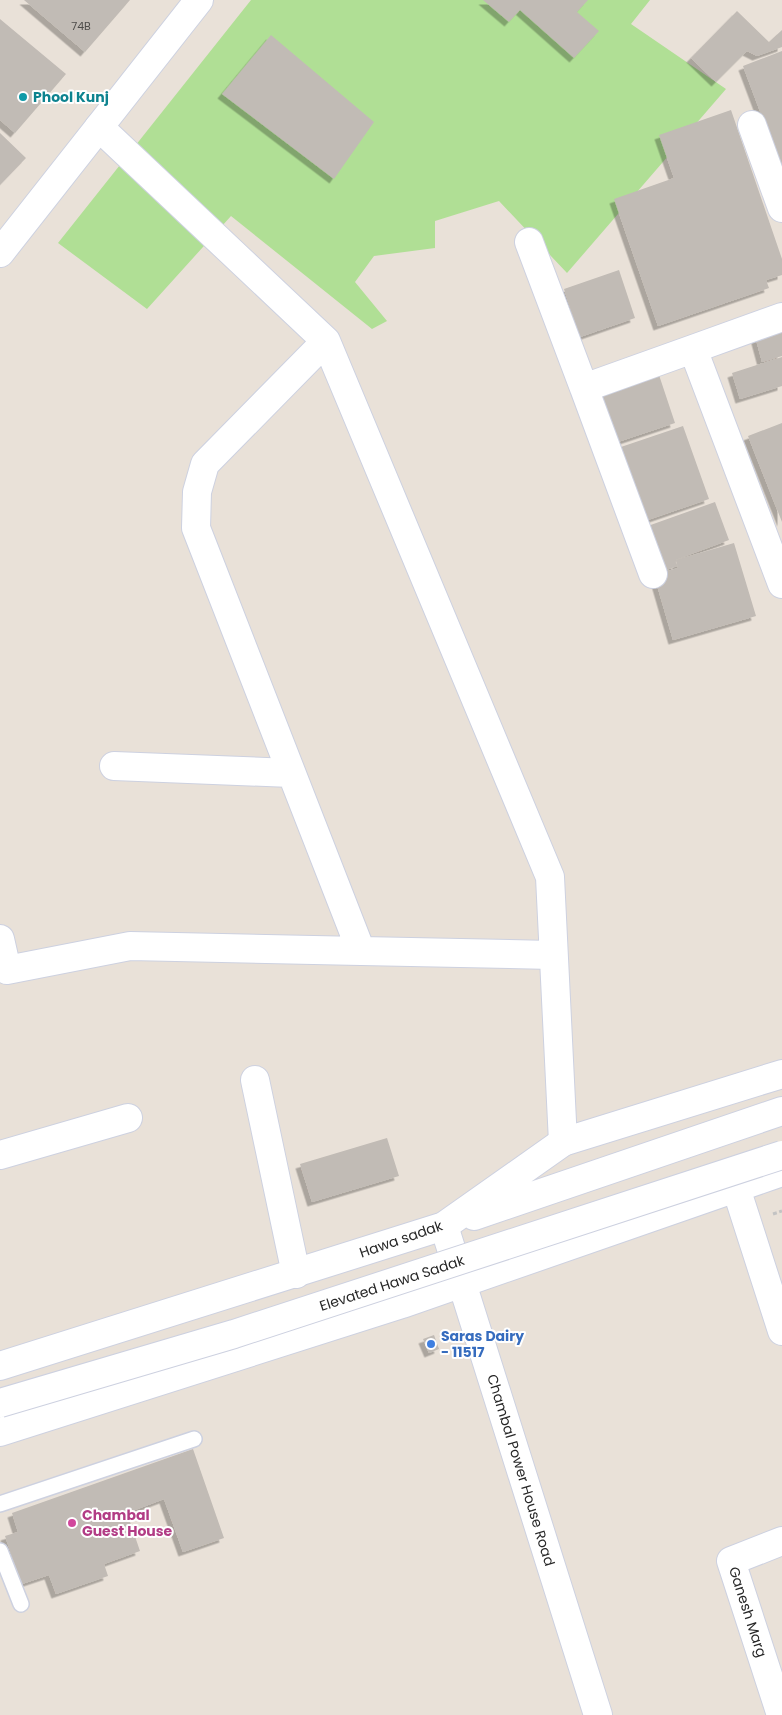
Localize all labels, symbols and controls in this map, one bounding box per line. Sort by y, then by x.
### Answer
house number: 74B [71,18,91,34]
place label: Phool Kunj [33,87,109,107]
marker: Phool Kunj [17,91,29,103]
street label: Hawa sadak [357,1215,446,1263]
street label: Elevated Hawa Sadak [317,1250,468,1316]
place label: Saras Dairy - 11517 [441,1326,524,1362]
marker: Saras Dairy - 11517 [425,1338,437,1350]
street label: Chambal Power House Road [482,1372,560,1568]
place label: Chambal Guest House [82,1505,173,1541]
marker: Chambal Guest House [66,1517,78,1529]
street label: Ganesh Marg [724,1564,772,1660]

